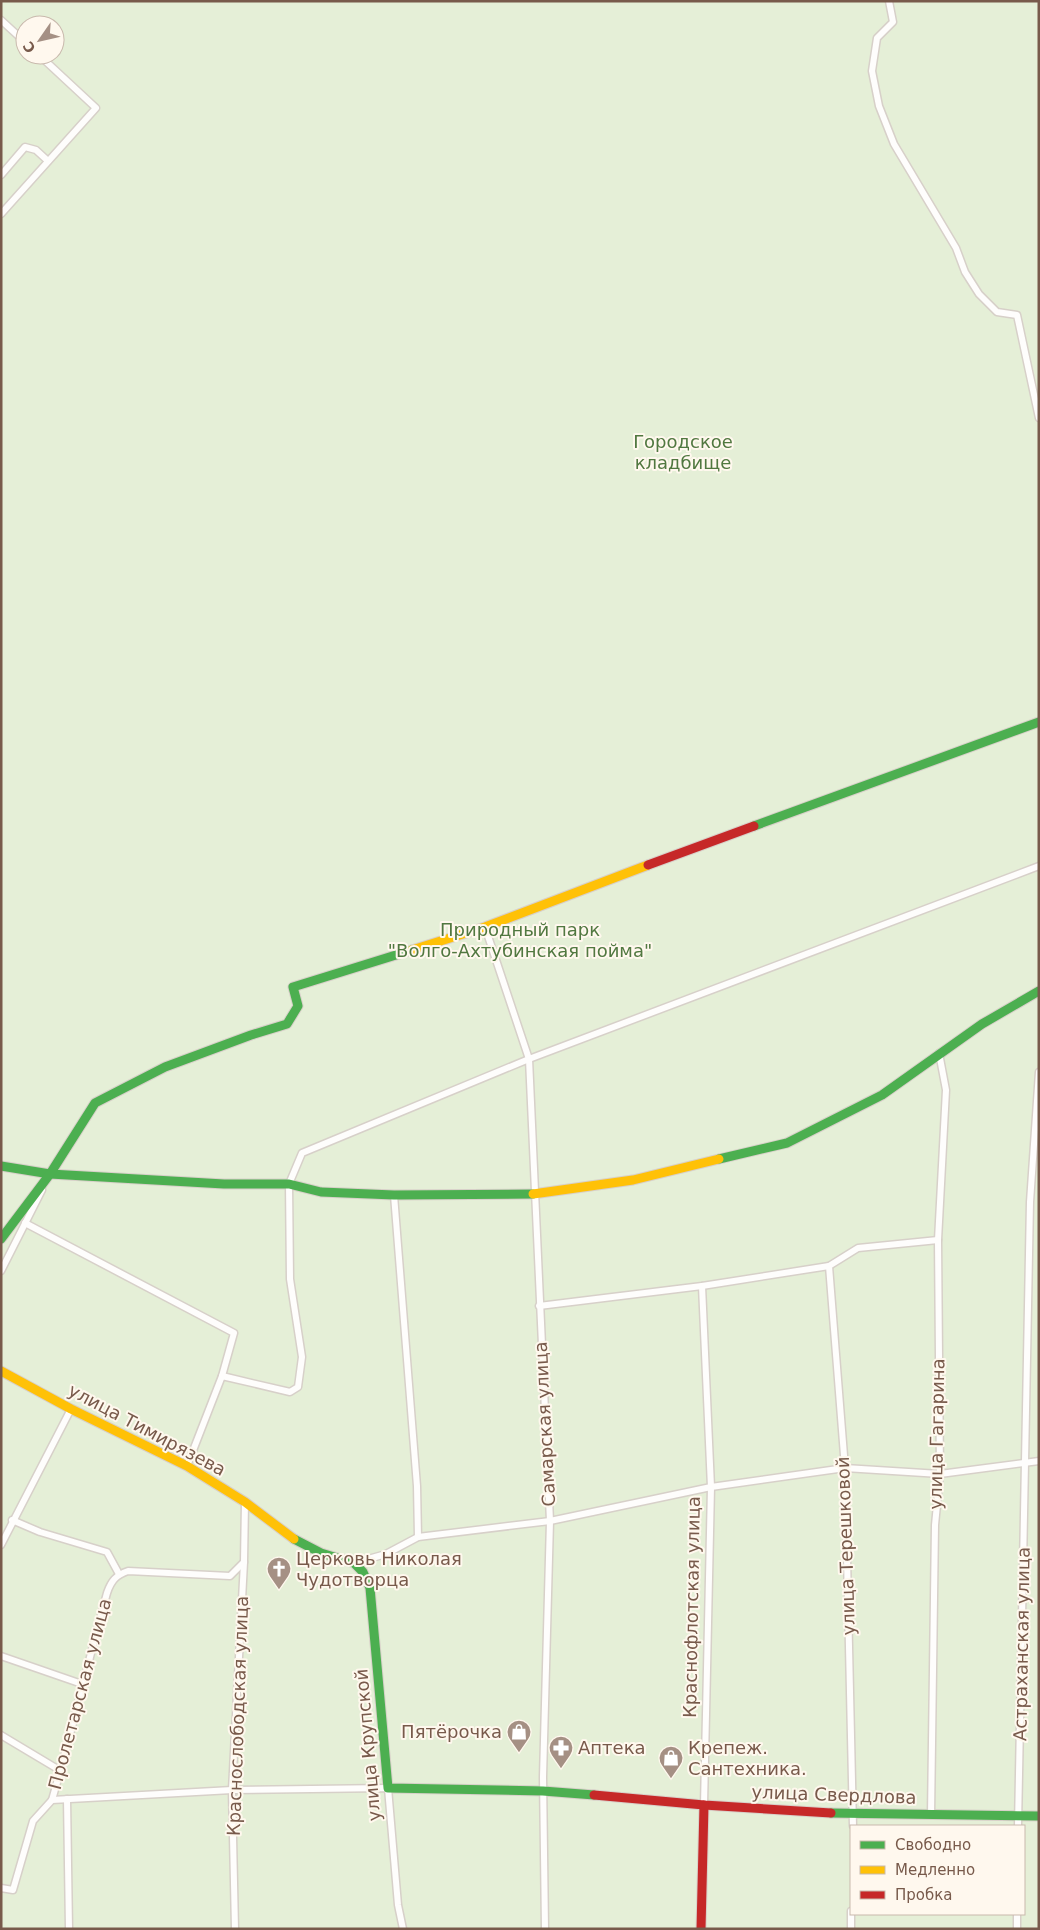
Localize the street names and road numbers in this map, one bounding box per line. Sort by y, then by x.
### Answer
street label: Самарская улица [530,1341,559,1507]
street label: улица Гагарина [925,1358,948,1510]
street label: улица Тимирязева [65,1379,230,1480]
street label: улица Терешковой [832,1456,859,1636]
street label: Краснофлотская улица [679,1496,704,1718]
street label: Астраханская улица [1009,1547,1034,1741]
street label: Пролетарская улица [44,1596,115,1792]
street label: Краснослободская улица [223,1596,252,1836]
street label: улица Крупской [350,1668,385,1822]
street label: улица Свердлова [751,1781,917,1808]

